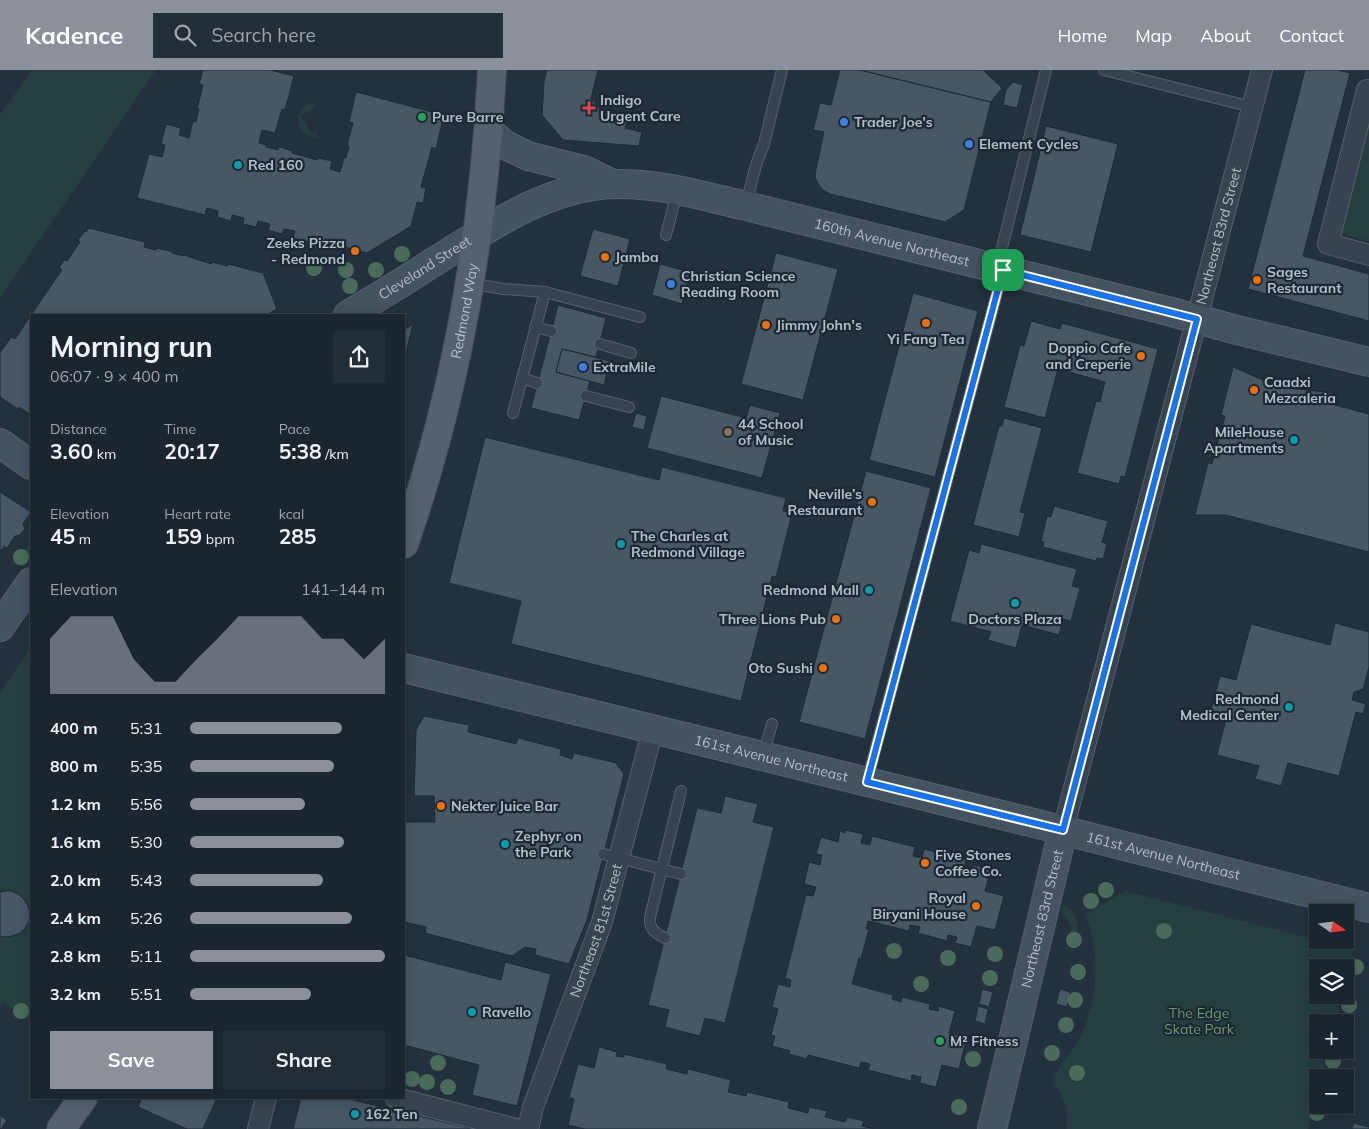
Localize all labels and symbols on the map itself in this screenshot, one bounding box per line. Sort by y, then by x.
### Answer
place label: Indigo Urgent Care [600,91,681,125]
marker: Indigo Urgent Care [582,101,596,115]
place label: Pure Barre [432,108,504,126]
marker: Pure Barre [416,111,428,123]
place label: Trader Joe's [854,113,933,131]
marker: Trader Joe's [838,116,850,128]
place label: Element Cycles [979,135,1079,153]
marker: Element Cycles [963,138,975,150]
place label: Red 160 [248,156,303,174]
marker: Red 160 [232,159,244,171]
street label: Northeast 83rd Street [1192,165,1245,307]
street label: 160th Avenue Northeast [812,214,971,270]
street label: Cleveland Street [375,232,474,304]
place label: Zeeks Pizza - Redmond [267,234,345,268]
marker: Zeeks Pizza - Redmond [349,245,361,257]
place label: Jamba [615,248,659,266]
pin [982,249,1024,291]
marker: Jamba [599,251,611,263]
street label: Redmond Way [447,261,482,360]
place label: Sages Restaurant [1267,263,1342,297]
place label: Christian Science Reading Room [681,267,796,301]
marker: Sages Restaurant [1251,274,1263,286]
marker: Christian Science Reading Room [665,278,677,290]
place label: Jimmy John's [776,316,862,334]
marker: Yi Fang Tea [920,317,932,329]
marker: Jimmy John's [760,319,772,331]
place label: Yi Fang Tea [886,330,965,348]
place label: Doppio Cafe and Creperie [1046,339,1131,373]
marker: Doppio Cafe and Creperie [1135,350,1147,362]
place label: ExtraMile [593,358,656,376]
marker: ExtraMile [577,361,589,373]
place label: Caadxi Mezcaleria [1264,373,1336,407]
marker: Caadxi Mezcaleria [1248,384,1260,396]
place label: 44 School of Music [738,415,803,449]
place label: MileHouse Apartments [1204,423,1284,457]
marker: 44 School of Music [722,426,734,438]
marker: MileHouse Apartments [1288,434,1300,446]
place label: Neville’s Restaurant [788,485,863,519]
marker: Neville’s Restaurant [866,496,878,508]
place label: The Charles at Redmond Village [631,527,745,561]
marker: The Charles at Redmond Village [615,538,627,550]
place label: Redmond Mall [763,581,859,599]
marker: Redmond Mall [863,584,875,596]
marker: Doctors Plaza [1009,597,1021,609]
place label: Three Lions Pub [719,610,826,628]
place label: Doctors Plaza [968,610,1062,628]
marker: Three Lions Pub [830,613,842,625]
place label: Oto Sushi [748,659,813,677]
marker: Oto Sushi [817,662,829,674]
place label: Redmond Medical Center [1180,690,1279,724]
marker: Redmond Medical Center [1283,701,1295,713]
street label: 161st Avenue Northeast [692,731,850,786]
place label: Nekter Juice Bar [451,797,559,815]
marker: Nekter Juice Bar [435,800,447,812]
place label: Zephyr on the Park [515,827,582,861]
street label: 161st Avenue Northeast [1084,828,1242,884]
marker: Zephyr on the Park [499,838,511,850]
place label: Five Stones Coffee Co. [935,846,1011,880]
street label: Northeast 83rd Street [1017,848,1067,990]
marker: Five Stones Coffee Co. [919,857,931,869]
street label: Northeast 81st Street [566,862,626,1000]
place label: Royal Biryani House [873,889,966,923]
marker: Royal Biryani House [970,900,982,912]
north arrow [1309,904,1354,949]
place label: Ravello [482,1003,531,1021]
park label: The Edge Skate Park [1164,1004,1235,1038]
marker: Ravello [466,1006,478,1018]
place label: M² Fitness [950,1032,1018,1050]
marker: M² Fitness [934,1035,946,1047]
place label: 162 Ten [365,1105,418,1123]
marker: 162 Ten [349,1108,361,1120]

